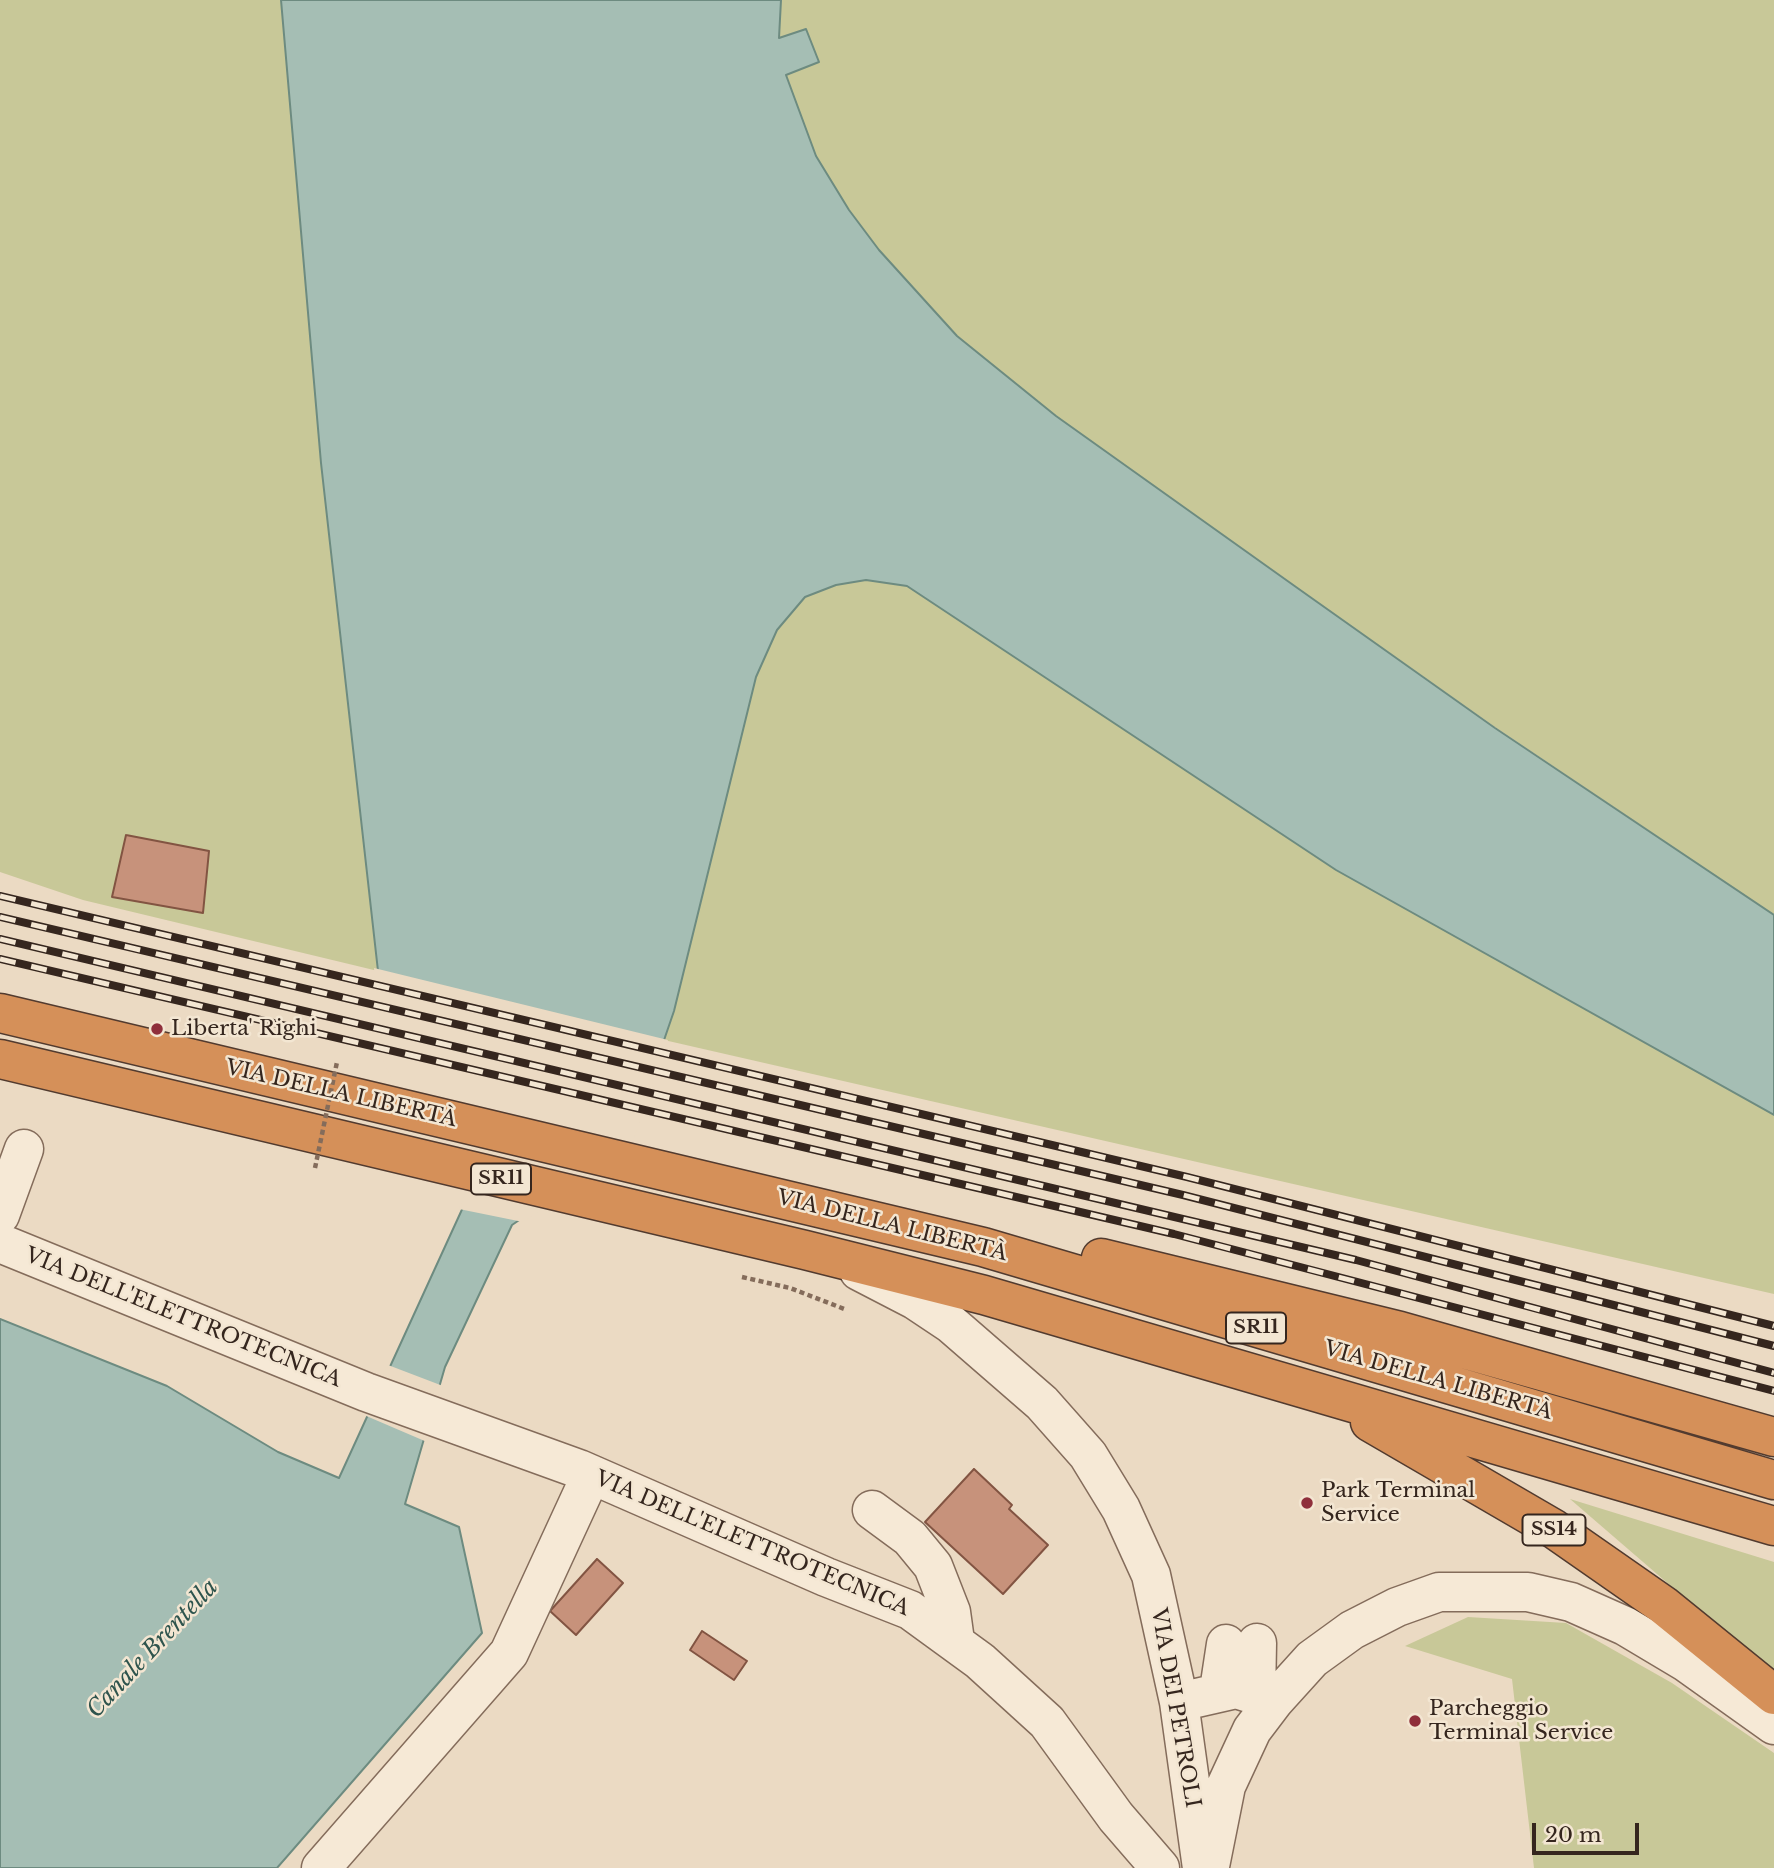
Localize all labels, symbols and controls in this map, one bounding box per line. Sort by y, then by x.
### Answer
place label: Liberta' Righi [171,1016,317,1042]
marker: Liberta' Righi [149,1021,165,1037]
street label: VIA DELLA LIBERTÀ [223,1055,459,1133]
road number: SR11 [471,1163,531,1194]
street label: VIA DELLA LIBERTÀ [774,1185,1010,1267]
street label: VIA DELL'ELETTROTECNICA [21,1243,345,1393]
road number: SR11 [1226,1312,1286,1344]
street label: VIA DELLA LIBERTÀ [1321,1336,1555,1426]
street label: VIA DELL'ELETTROTECNICA [591,1466,913,1622]
place label: Park Terminal Service [1321,1478,1475,1528]
marker: Park Terminal Service [1299,1495,1315,1511]
road number: SS14 [1522,1514,1586,1546]
water label: Canale Brentella [82,1574,224,1724]
street label: VIA DEI PETROLI [1145,1606,1205,1810]
place label: Parcheggio Terminal Service [1429,1696,1613,1746]
marker: Parcheggio Terminal Service [1407,1713,1423,1729]
scale bar [1536,1808,1643,1852]
text: 20 m [1545,1822,1602,1848]

